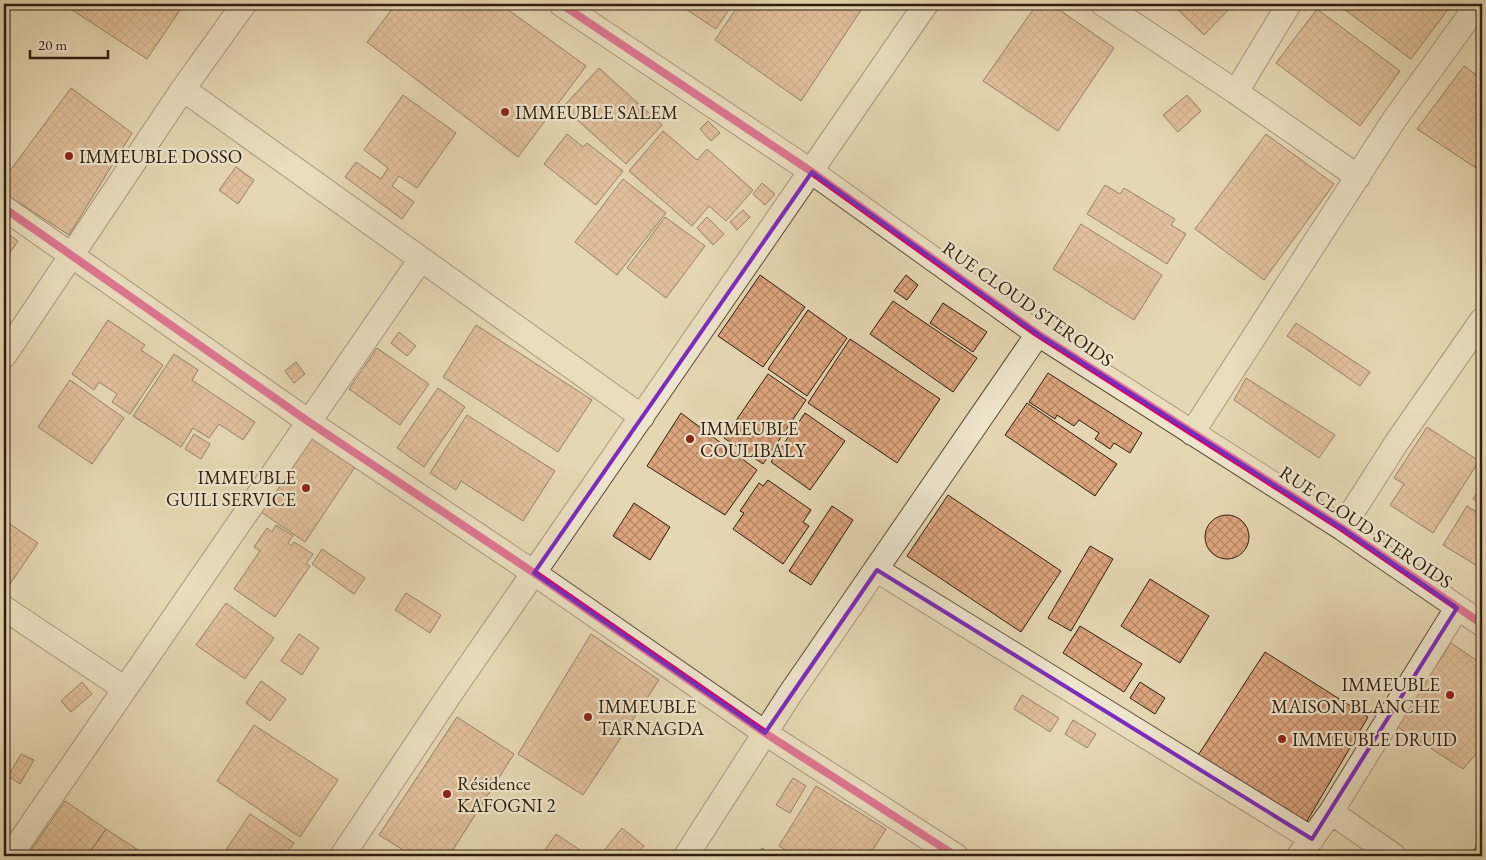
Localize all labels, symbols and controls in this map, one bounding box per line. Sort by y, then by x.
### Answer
scale bar [30,28,108,60]
text: 20 m [38,35,67,54]
place label: IMMEUBLE SALEM [515,100,678,125]
marker: IMMEUBLE SALEM [499,106,511,118]
place label: IMMEUBLE DOSSO [79,144,242,169]
marker: IMMEUBLE DOSSO [63,150,75,162]
street label: RUE CLOUD STEROIDS [938,235,1119,373]
place label: IMMEUBLE COULIBALY [700,416,807,463]
marker: IMMEUBLE COULIBALY [684,433,696,445]
street label: RUE CLOUD STEROIDS [1275,460,1457,594]
place label: IMMEUBLE GUILI SERVICE [166,465,296,512]
marker: IMMEUBLE GUILI SERVICE [300,482,312,494]
place label: IMMEUBLE MAISON BLANCHE [1271,672,1440,719]
marker: IMMEUBLE MAISON BLANCHE [1444,689,1456,701]
place label: IMMEUBLE TARNAGDA [598,694,705,741]
marker: IMMEUBLE TARNAGDA [582,711,594,723]
place label: IMMEUBLE DRUID [1292,727,1457,752]
marker: IMMEUBLE DRUID [1276,733,1288,745]
place label: Résidence KAFOGNI 2 [457,771,556,818]
marker: Résidence KAFOGNI 2 [441,788,453,800]

